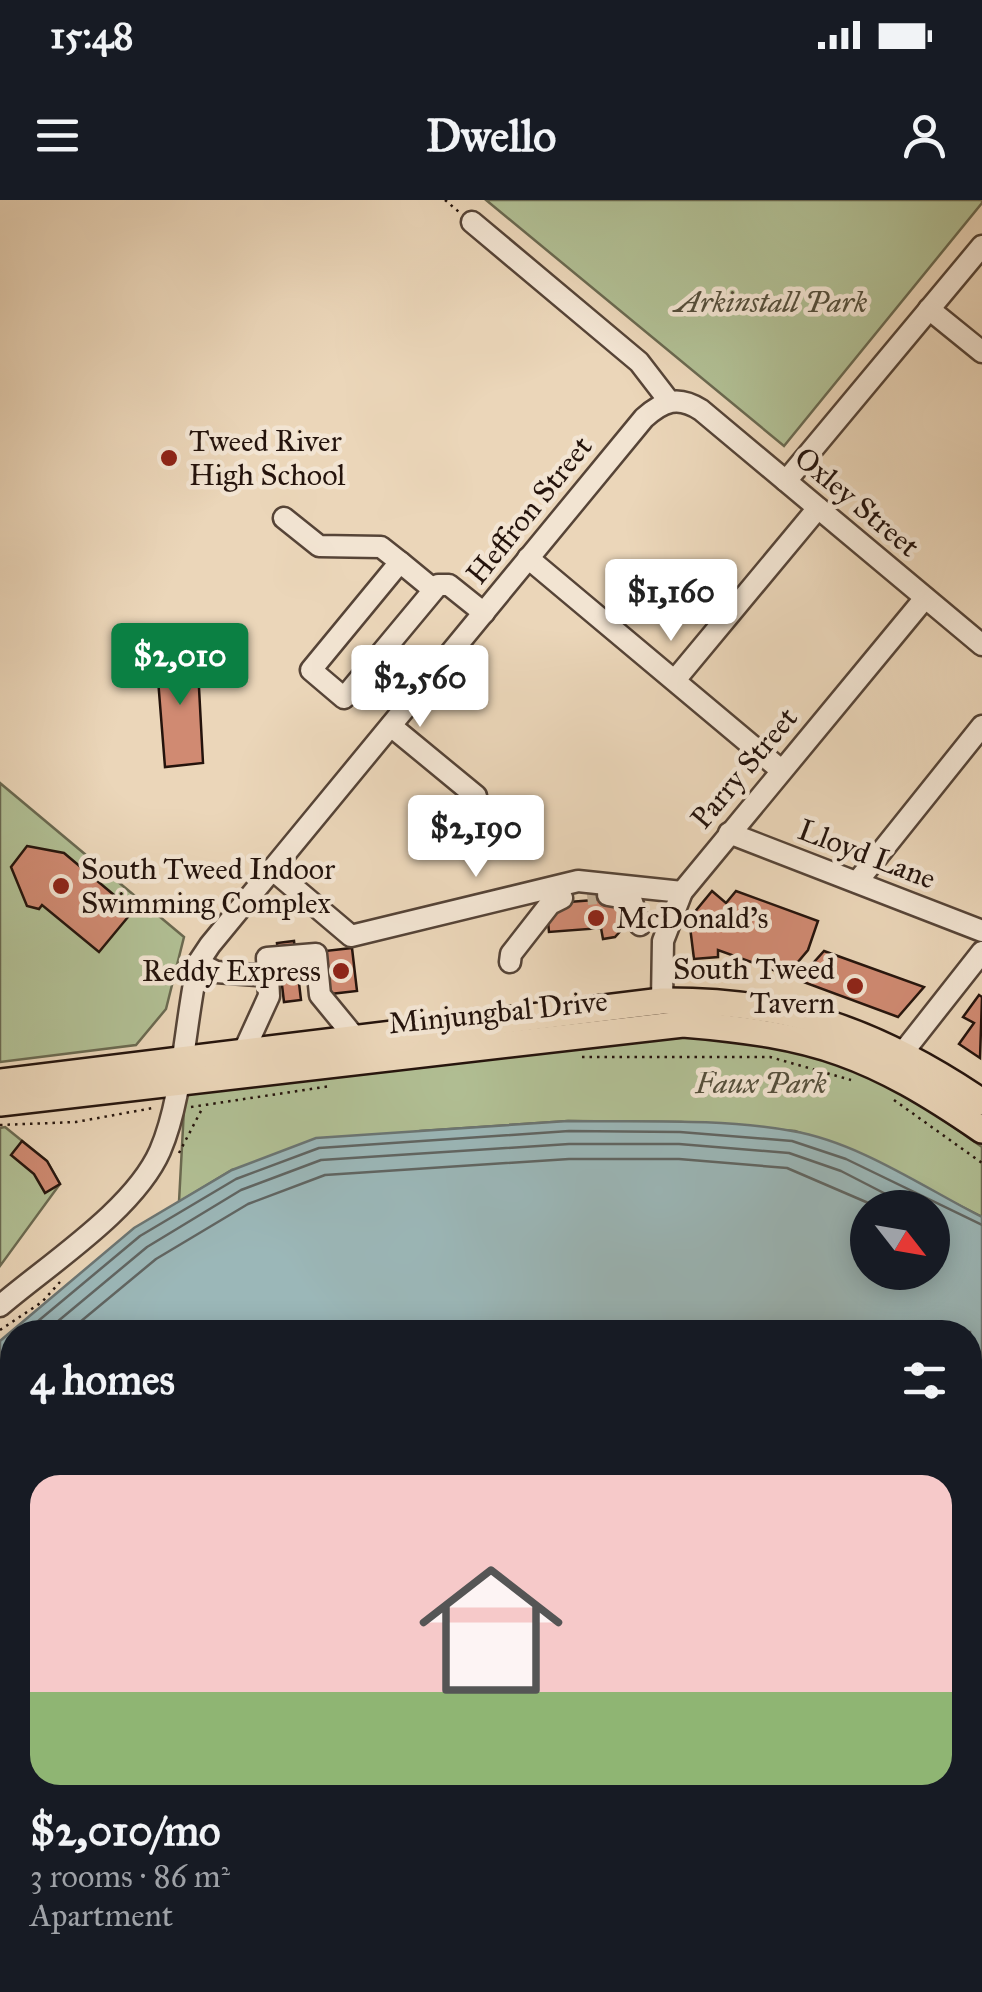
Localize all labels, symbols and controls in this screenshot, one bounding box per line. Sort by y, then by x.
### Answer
text: 15:48 [50,12,133,58]
icon: menu [30,108,85,163]
text: Dwello [426,108,556,163]
icon: person [897,108,952,163]
park label: Arkinstall Park [672,284,867,320]
place label: Tweed River High School [189,423,346,493]
street label: Heffron Street [458,429,600,591]
street label: Oxley Street [787,439,927,565]
marker: Tweed River High School [158,447,180,469]
pin: $1,160 [590,559,752,644]
text: $1,160 [627,572,715,611]
pin: $2,010 [99,623,261,708]
text: $2,010 [133,636,227,675]
pin: $2,560 [339,645,501,730]
text: $2,560 [373,658,467,697]
street label: Parry Street [683,700,805,836]
pin: $2,190 [395,795,557,880]
text: $2,190 [430,808,522,847]
street label: Lloyd Lane [793,811,941,897]
place label: South Tweed Indoor Swimming Complex [81,851,336,921]
marker: South Tweed Indoor Swimming Complex [50,875,72,897]
place label: McDonald's [616,900,768,936]
marker: McDonald's [585,907,607,929]
place label: South Tweed Tavern [673,951,835,1021]
place label: Reddy Express [142,953,321,989]
marker: Reddy Express [330,960,352,982]
marker: South Tweed Tavern [844,975,866,997]
street label: Minjungbal Drive [387,983,609,1041]
park label: Faux Park [694,1065,827,1101]
north arrow [850,1190,950,1290]
map controls [850,1190,950,1290]
icon: filters [897,1353,952,1408]
text: 4 homes [30,1354,175,1406]
icon: home [401,1540,581,1720]
text: $2,010/mo [30,1805,221,1857]
text: 3 rooms · 86 m² [30,1857,230,1896]
text: Apartment [30,1896,173,1935]

